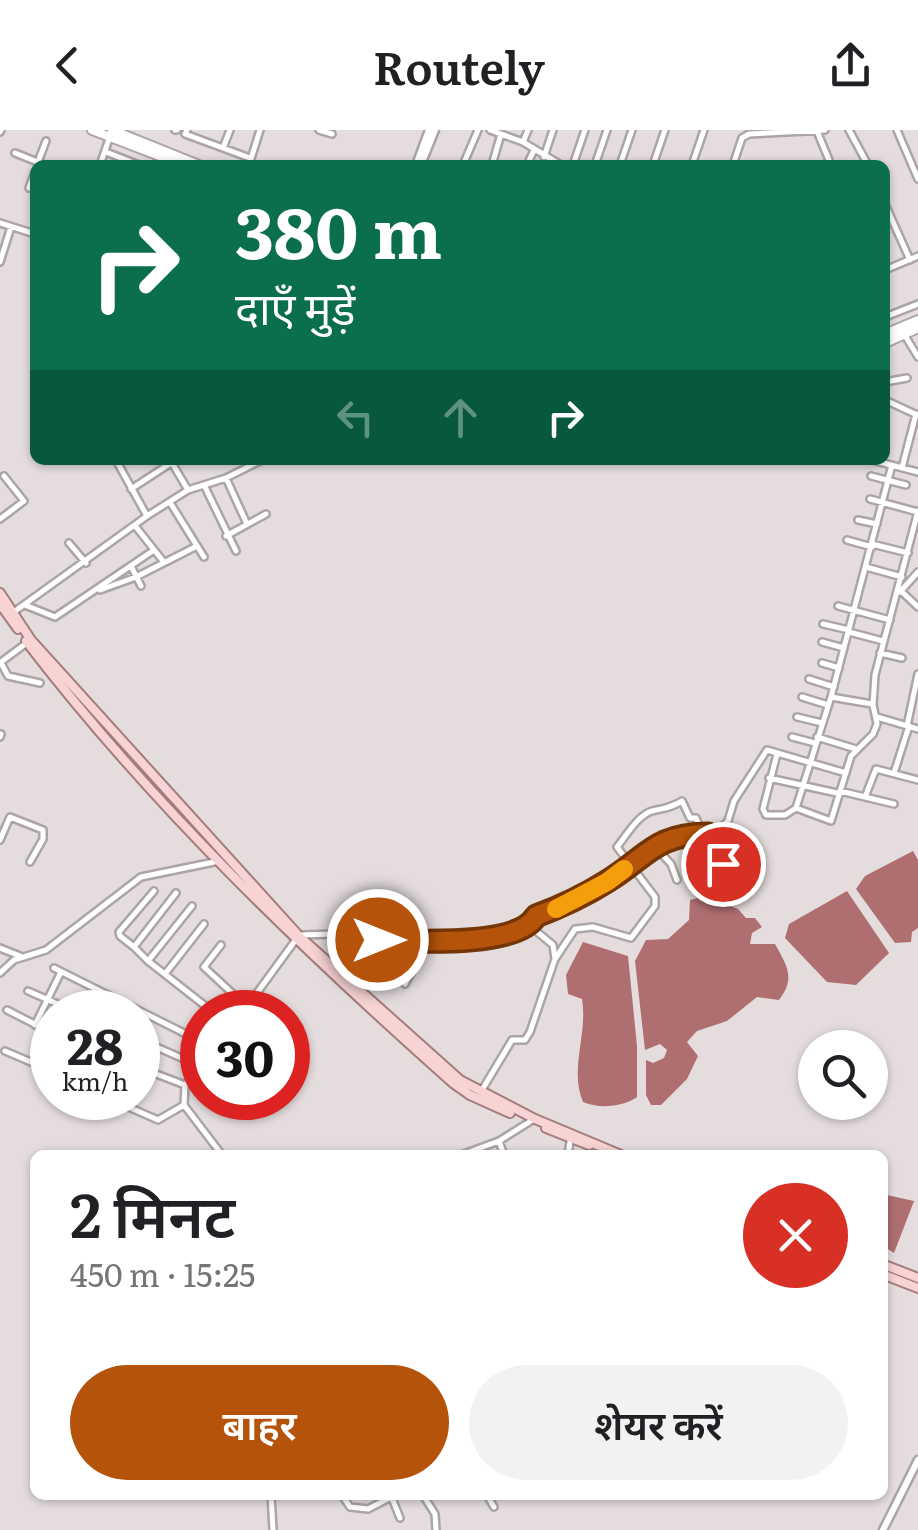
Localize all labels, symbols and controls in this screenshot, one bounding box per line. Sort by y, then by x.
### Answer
text: Routely [373,32,545,99]
icon: back [40,38,95,93]
icon: share [823,38,878,93]
text: 380 m [235,177,442,281]
icon: right [70,200,200,330]
text: दाएँ मुड़ें [235,272,355,339]
icon: left [328,390,383,445]
icon: ahead [433,390,488,445]
icon: right [538,390,593,445]
pin [681,822,766,907]
icon: arrive [696,837,751,892]
position arrow [326,888,430,992]
speed limit sign: 30 [180,990,310,1120]
text: 28 [67,1006,123,1080]
map controls [798,1030,888,1120]
button: search [798,1030,888,1120]
text: km/h [62,1062,128,1099]
text: 2 मिनट [70,1167,235,1256]
button: close [743,1183,848,1288]
text: 450 m · 15:25 [70,1249,255,1297]
button: बाहर [70,1365,449,1480]
button: शेयर करें [469,1365,848,1480]

